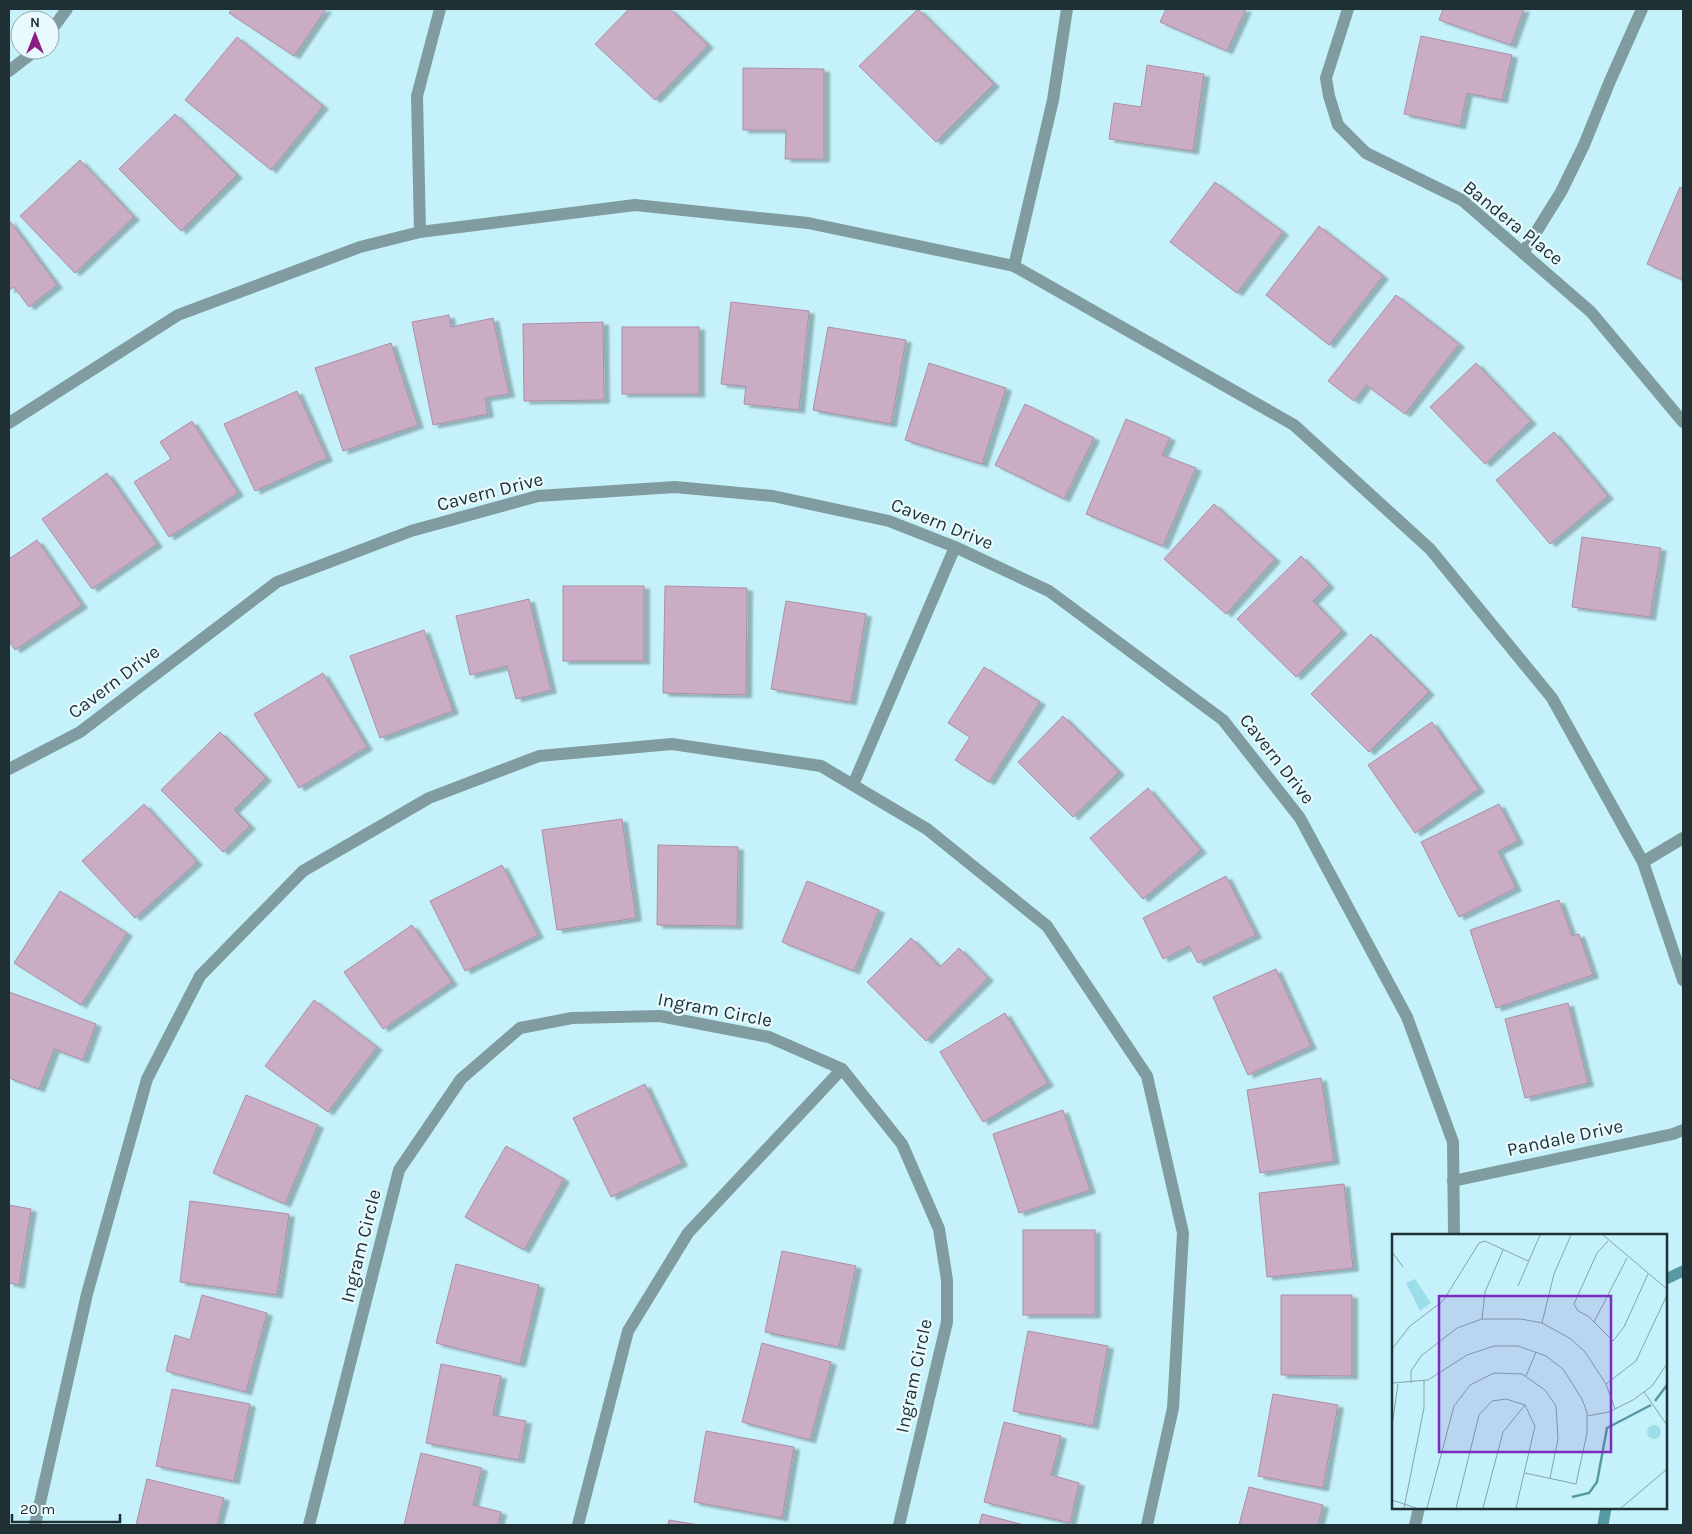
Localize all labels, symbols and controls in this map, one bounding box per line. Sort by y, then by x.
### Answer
north arrow [10,10,60,60]
text: N [30,14,40,31]
street label: Bandera Place [1458,176,1568,270]
street label: Cavern Drive [435,468,545,516]
street label: Cavern Drive [888,493,996,555]
street label: Cavern Drive [64,641,164,723]
street label: Cavern Drive [1235,709,1319,809]
street label: Ingram Circle [656,988,774,1032]
street label: Pandale Drive [1505,1115,1625,1161]
street label: Ingram Circle [336,1187,386,1305]
inset map [1392,1234,1667,1509]
street label: Ingram Circle [891,1317,937,1435]
scale bar [12,1492,120,1524]
text: 20 m [20,1500,55,1518]

